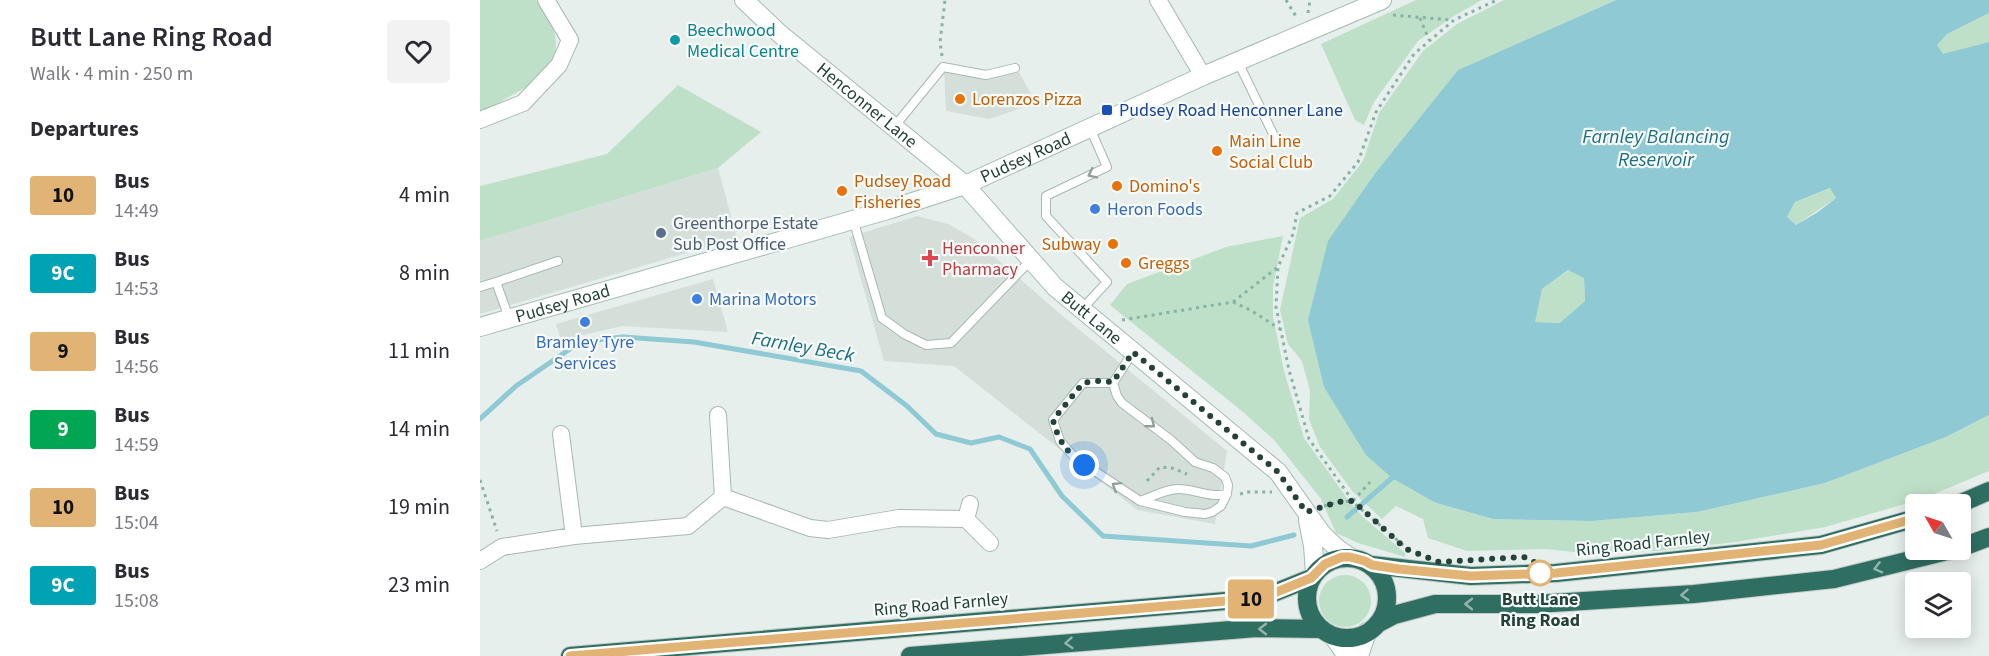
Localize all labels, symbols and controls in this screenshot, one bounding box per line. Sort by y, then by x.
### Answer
text: Butt Lane Ring Road [30,17,273,57]
place label: Beechwood Medical Centre [687,18,799,64]
button: heart [387,20,450,83]
marker: Beechwood Medical Centre [668,33,682,47]
street label: Henconner Lane [811,57,923,154]
text: Walk · 4 min · 250 m [30,60,193,88]
place label: Lorenzos Pizza [972,87,1082,112]
marker: Lorenzos Pizza [953,92,967,106]
place label: Pudsey Road Henconner Lane [1119,98,1343,123]
marker: Pudsey Road Henconner Lane [1100,103,1114,117]
text: Departures [30,113,139,145]
water label: Farnley Balancing Reservoir [1582,123,1730,174]
street label: Pudsey Road [976,126,1075,189]
place label: Main Line Social Club [1229,129,1313,175]
marker: Main Line Social Club [1210,144,1224,158]
text: Bus [114,165,150,197]
one-way arrow [1087,166,1098,178]
place label: Pudsey Road Fisheries [854,169,951,215]
place label: Domino's [1129,174,1200,199]
text: 4 min [399,179,450,211]
marker: Domino's [1110,179,1124,193]
text: 10 [52,180,74,210]
marker: Pudsey Road Fisheries [835,184,849,198]
text: 14:49 [114,197,159,225]
place label: Heron Foods [1107,197,1203,222]
marker: Heron Foods [1088,202,1102,216]
place label: Greenthorpe Estate Sub Post Office [673,211,818,257]
marker: Greenthorpe Estate Sub Post Office [654,226,668,240]
place label: Subway [1041,232,1102,257]
place label: Henconner Pharmacy [942,236,1026,282]
marker: Subway [1106,237,1120,251]
text: Bus [114,243,150,275]
marker: Henconner Pharmacy [923,251,937,265]
place label: Greggs [1138,251,1190,276]
marker: Greggs [1119,256,1133,270]
text: 8 min [399,257,450,289]
text: 9C [51,258,75,288]
text: 14:53 [114,275,159,303]
street label: Pudsey Road [513,278,613,329]
street label: Butt Lane [1055,285,1127,351]
place label: Marina Motors [709,287,816,312]
marker: Marina Motors [690,292,704,306]
marker: Bramley Tyre Services [578,315,592,329]
text: Bus [114,321,150,353]
water label: Farnley Beck [749,324,857,370]
place label: Bramley Tyre Services [536,330,634,376]
text: 11 min [388,335,450,367]
text: 9 [57,336,69,366]
text: 14:56 [114,353,159,381]
text: Bus [114,399,150,431]
text: 14 min [388,413,450,445]
text: 9 [57,414,69,444]
one-way arrow [1144,417,1155,428]
text: 14:59 [114,431,159,459]
your location [1069,450,1099,480]
text: Bus [114,477,150,509]
one-way arrow [1111,482,1122,493]
text: 19 min [388,491,450,523]
text: 10 [52,492,74,522]
north arrow [1905,494,1971,560]
map controls [1905,494,1971,638]
text: 15:04 [114,509,159,537]
street label: Ring Road Farnley [1575,524,1712,563]
text: Bus [114,555,150,587]
marker: Butt Lane Ring Road [1527,560,1553,586]
one-way arrow [1873,561,1883,574]
text: 23 min [388,569,450,601]
text: 9C [51,570,75,600]
button: layers [1905,572,1971,638]
line badge: 10 [1224,580,1278,618]
text: 10 [1240,584,1262,614]
street label: Ring Road Farnley [873,586,1010,623]
text: 15:08 [114,587,159,615]
place label: Butt Lane Ring Road [1500,587,1580,633]
one-way arrow [1681,588,1690,601]
one-way arrow [1465,598,1474,610]
one-way arrow [1259,622,1268,635]
one-way arrow [1064,636,1073,649]

